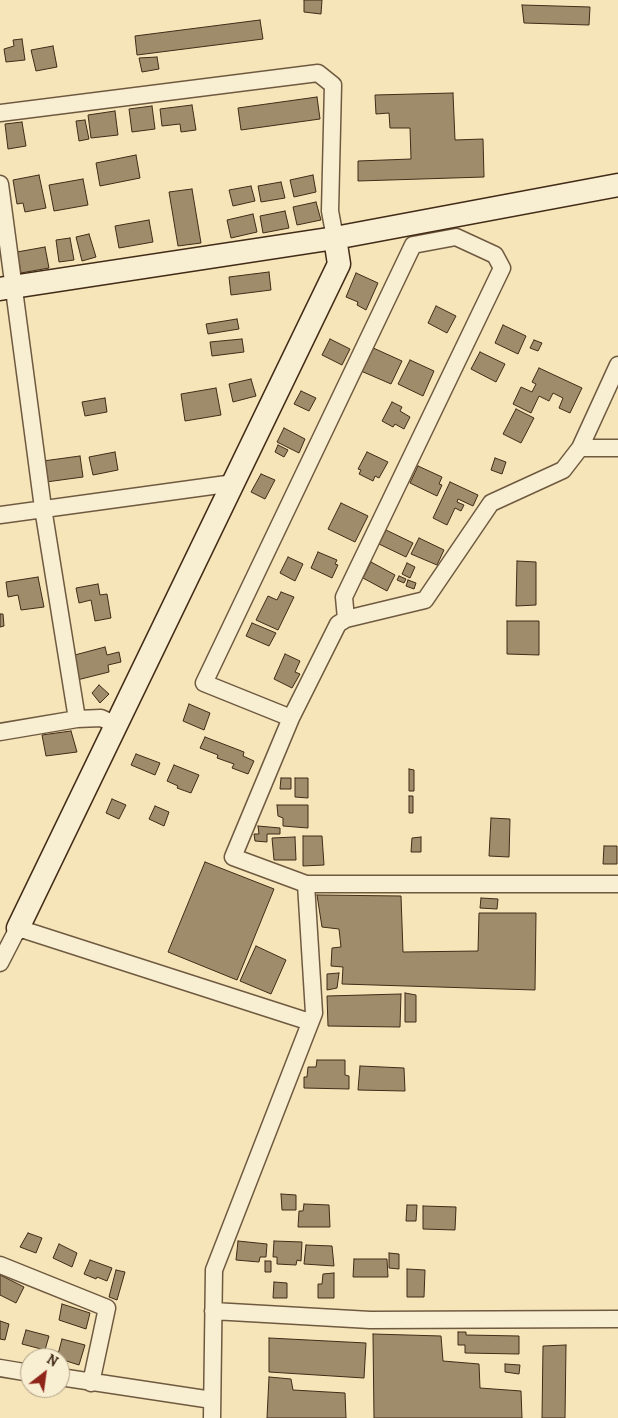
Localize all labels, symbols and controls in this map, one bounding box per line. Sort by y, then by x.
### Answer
north arrow [20,1348,70,1398]
text: N [43,1350,61,1371]

